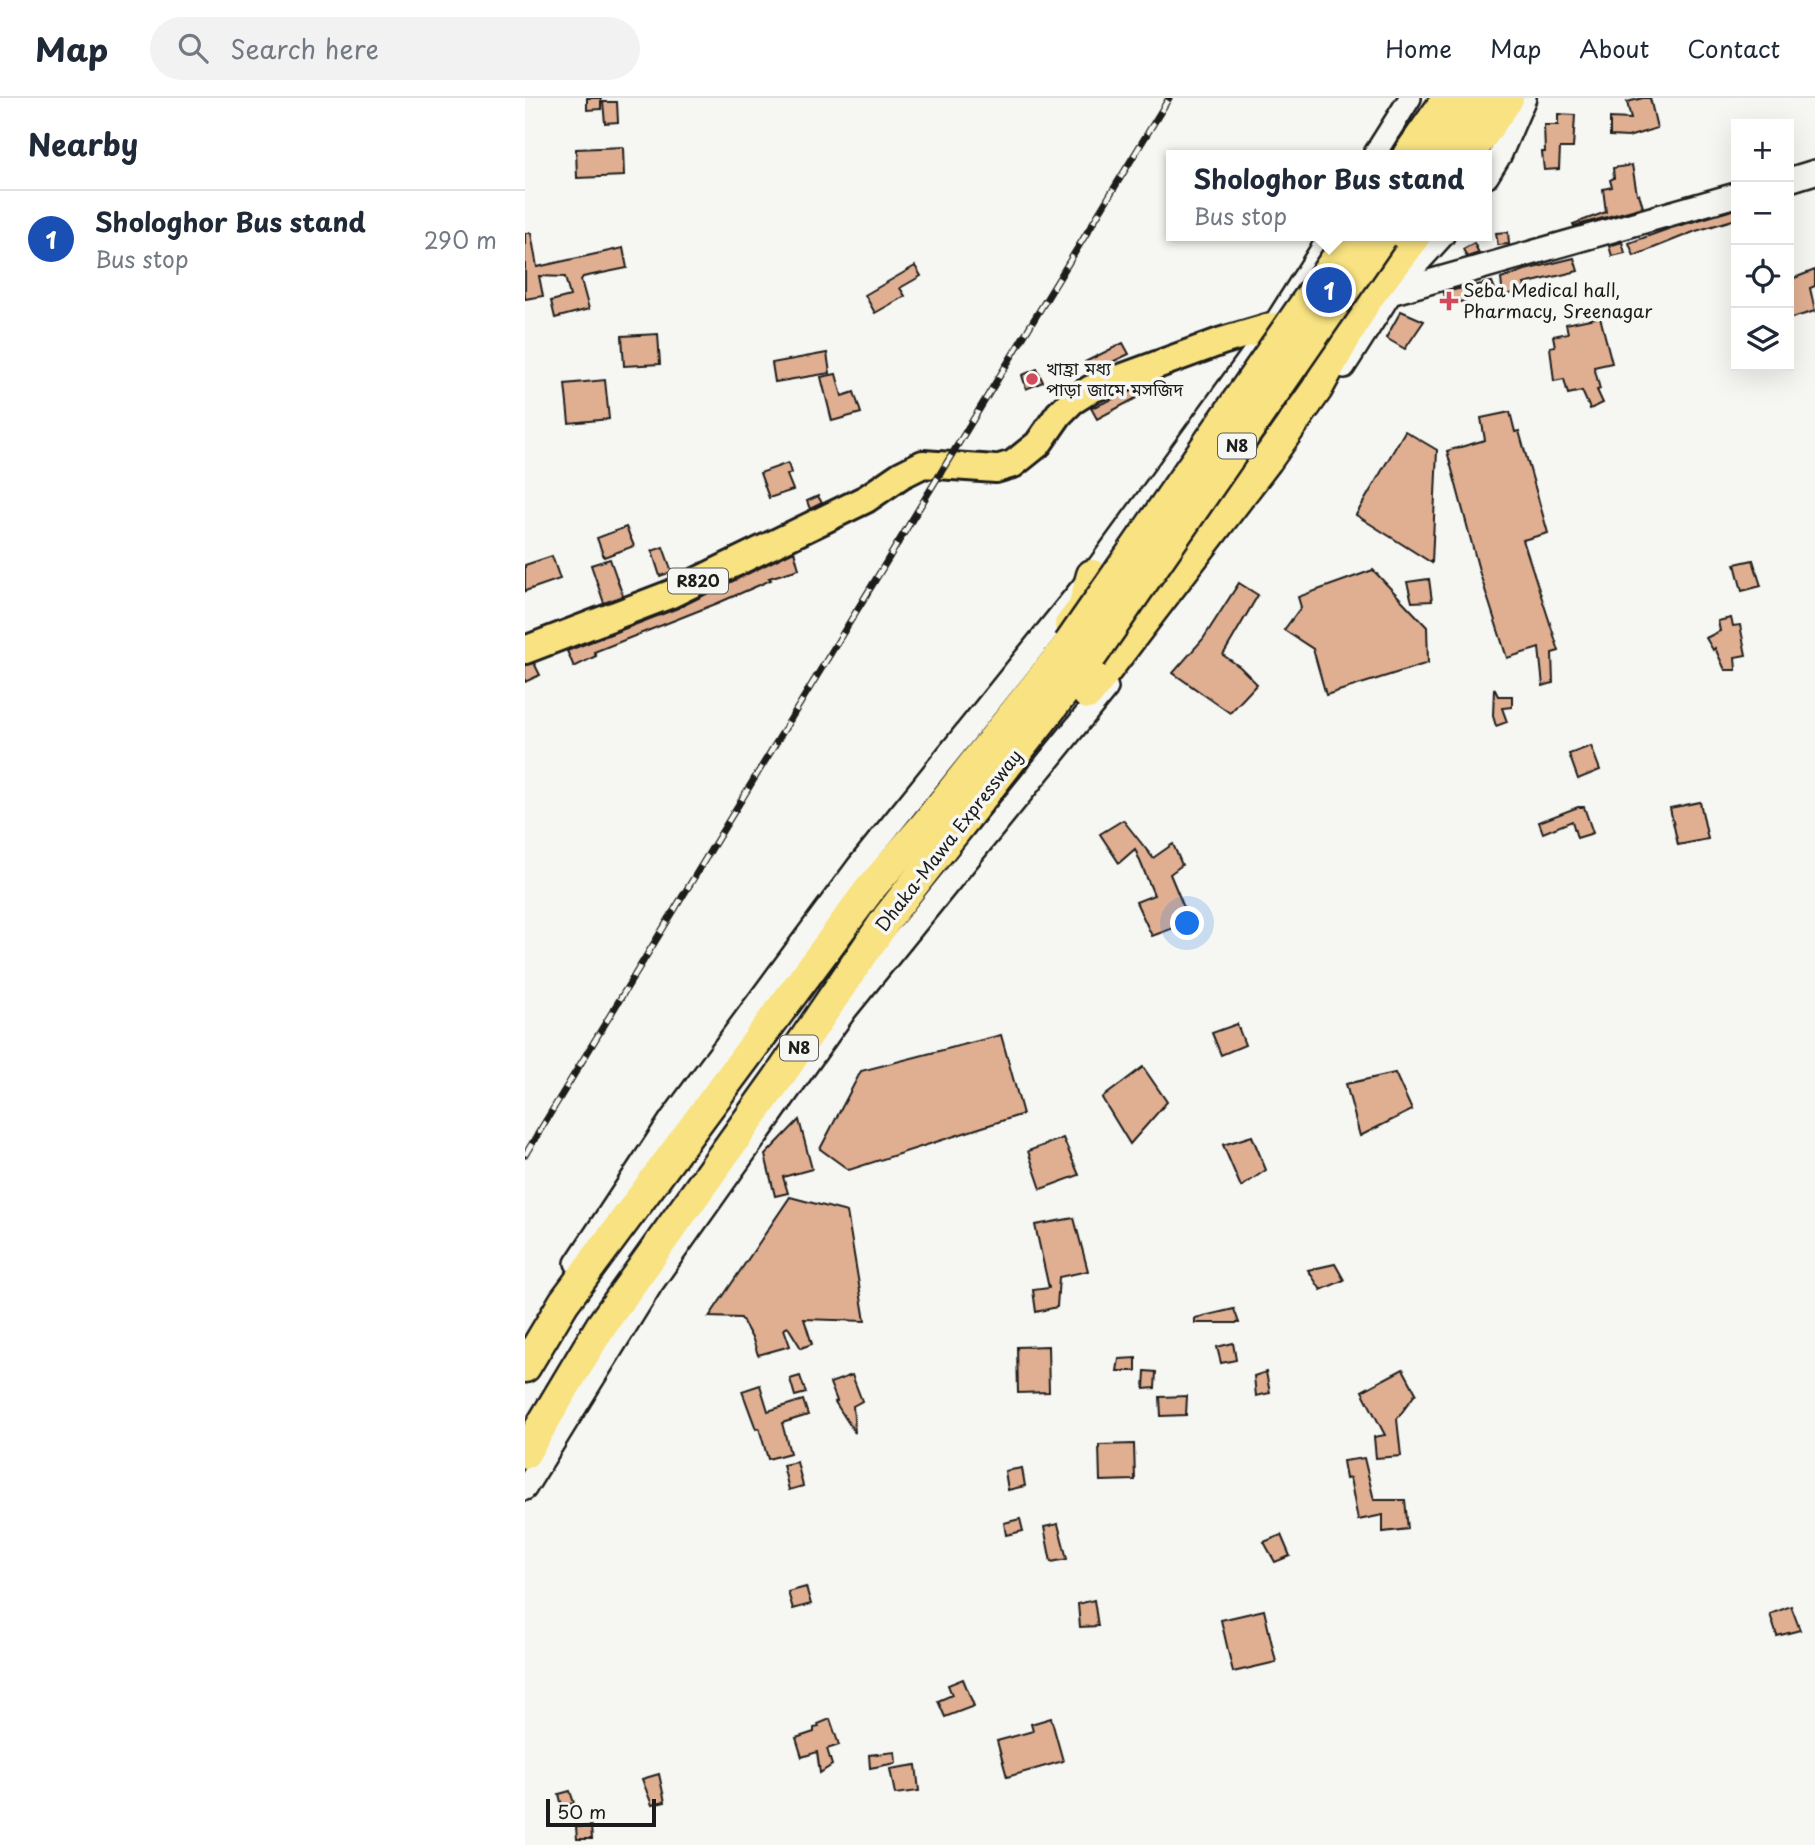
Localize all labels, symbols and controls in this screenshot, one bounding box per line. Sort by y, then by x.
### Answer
search box [150,17,640,80]
text: Map [35,23,108,73]
icon: search [174,29,212,67]
text: Search here [230,29,379,68]
text: Home [1385,30,1452,66]
text: Map [1490,30,1541,66]
text: About [1579,30,1649,66]
text: Contact [1687,30,1780,66]
map controls [1731,119,1794,371]
button: + [1731,119,1794,182]
text: Nearby [28,121,138,166]
popup [1166,150,1492,241]
text: Shologhor Bus stand [1194,159,1464,198]
button: − [1731,182,1794,245]
text: Bus stop [1194,198,1287,233]
text: Shologhor Bus stand [95,202,366,241]
text: 1 [46,222,57,257]
text: 290 m [424,222,497,257]
text: Bus stop [95,241,189,276]
button: locate [1731,245,1794,308]
pin: 1 [1306,264,1352,316]
place label: Seba Medical hall, Pharmacy, Sreenagar [1463,276,1653,324]
marker: Seba Medical hall, Pharmacy, Sreenagar [1441,293,1457,309]
button: layers [1731,308,1794,371]
place label: খাহ্রা মধ্য পাড়া জামে মসজিদ [1046,354,1184,402]
marker: খাহ্রা মধ্য পাড়া জামে মসজিদ [1024,371,1040,387]
road number: N8 [1218,434,1256,458]
road number: R820 [668,568,728,594]
street label: Dhaka-Mawa Expressway [868,743,1028,937]
your location [1170,906,1204,940]
road number: N8 [780,1036,818,1060]
scale bar [546,1796,656,1828]
text: 50 m [557,1797,606,1825]

